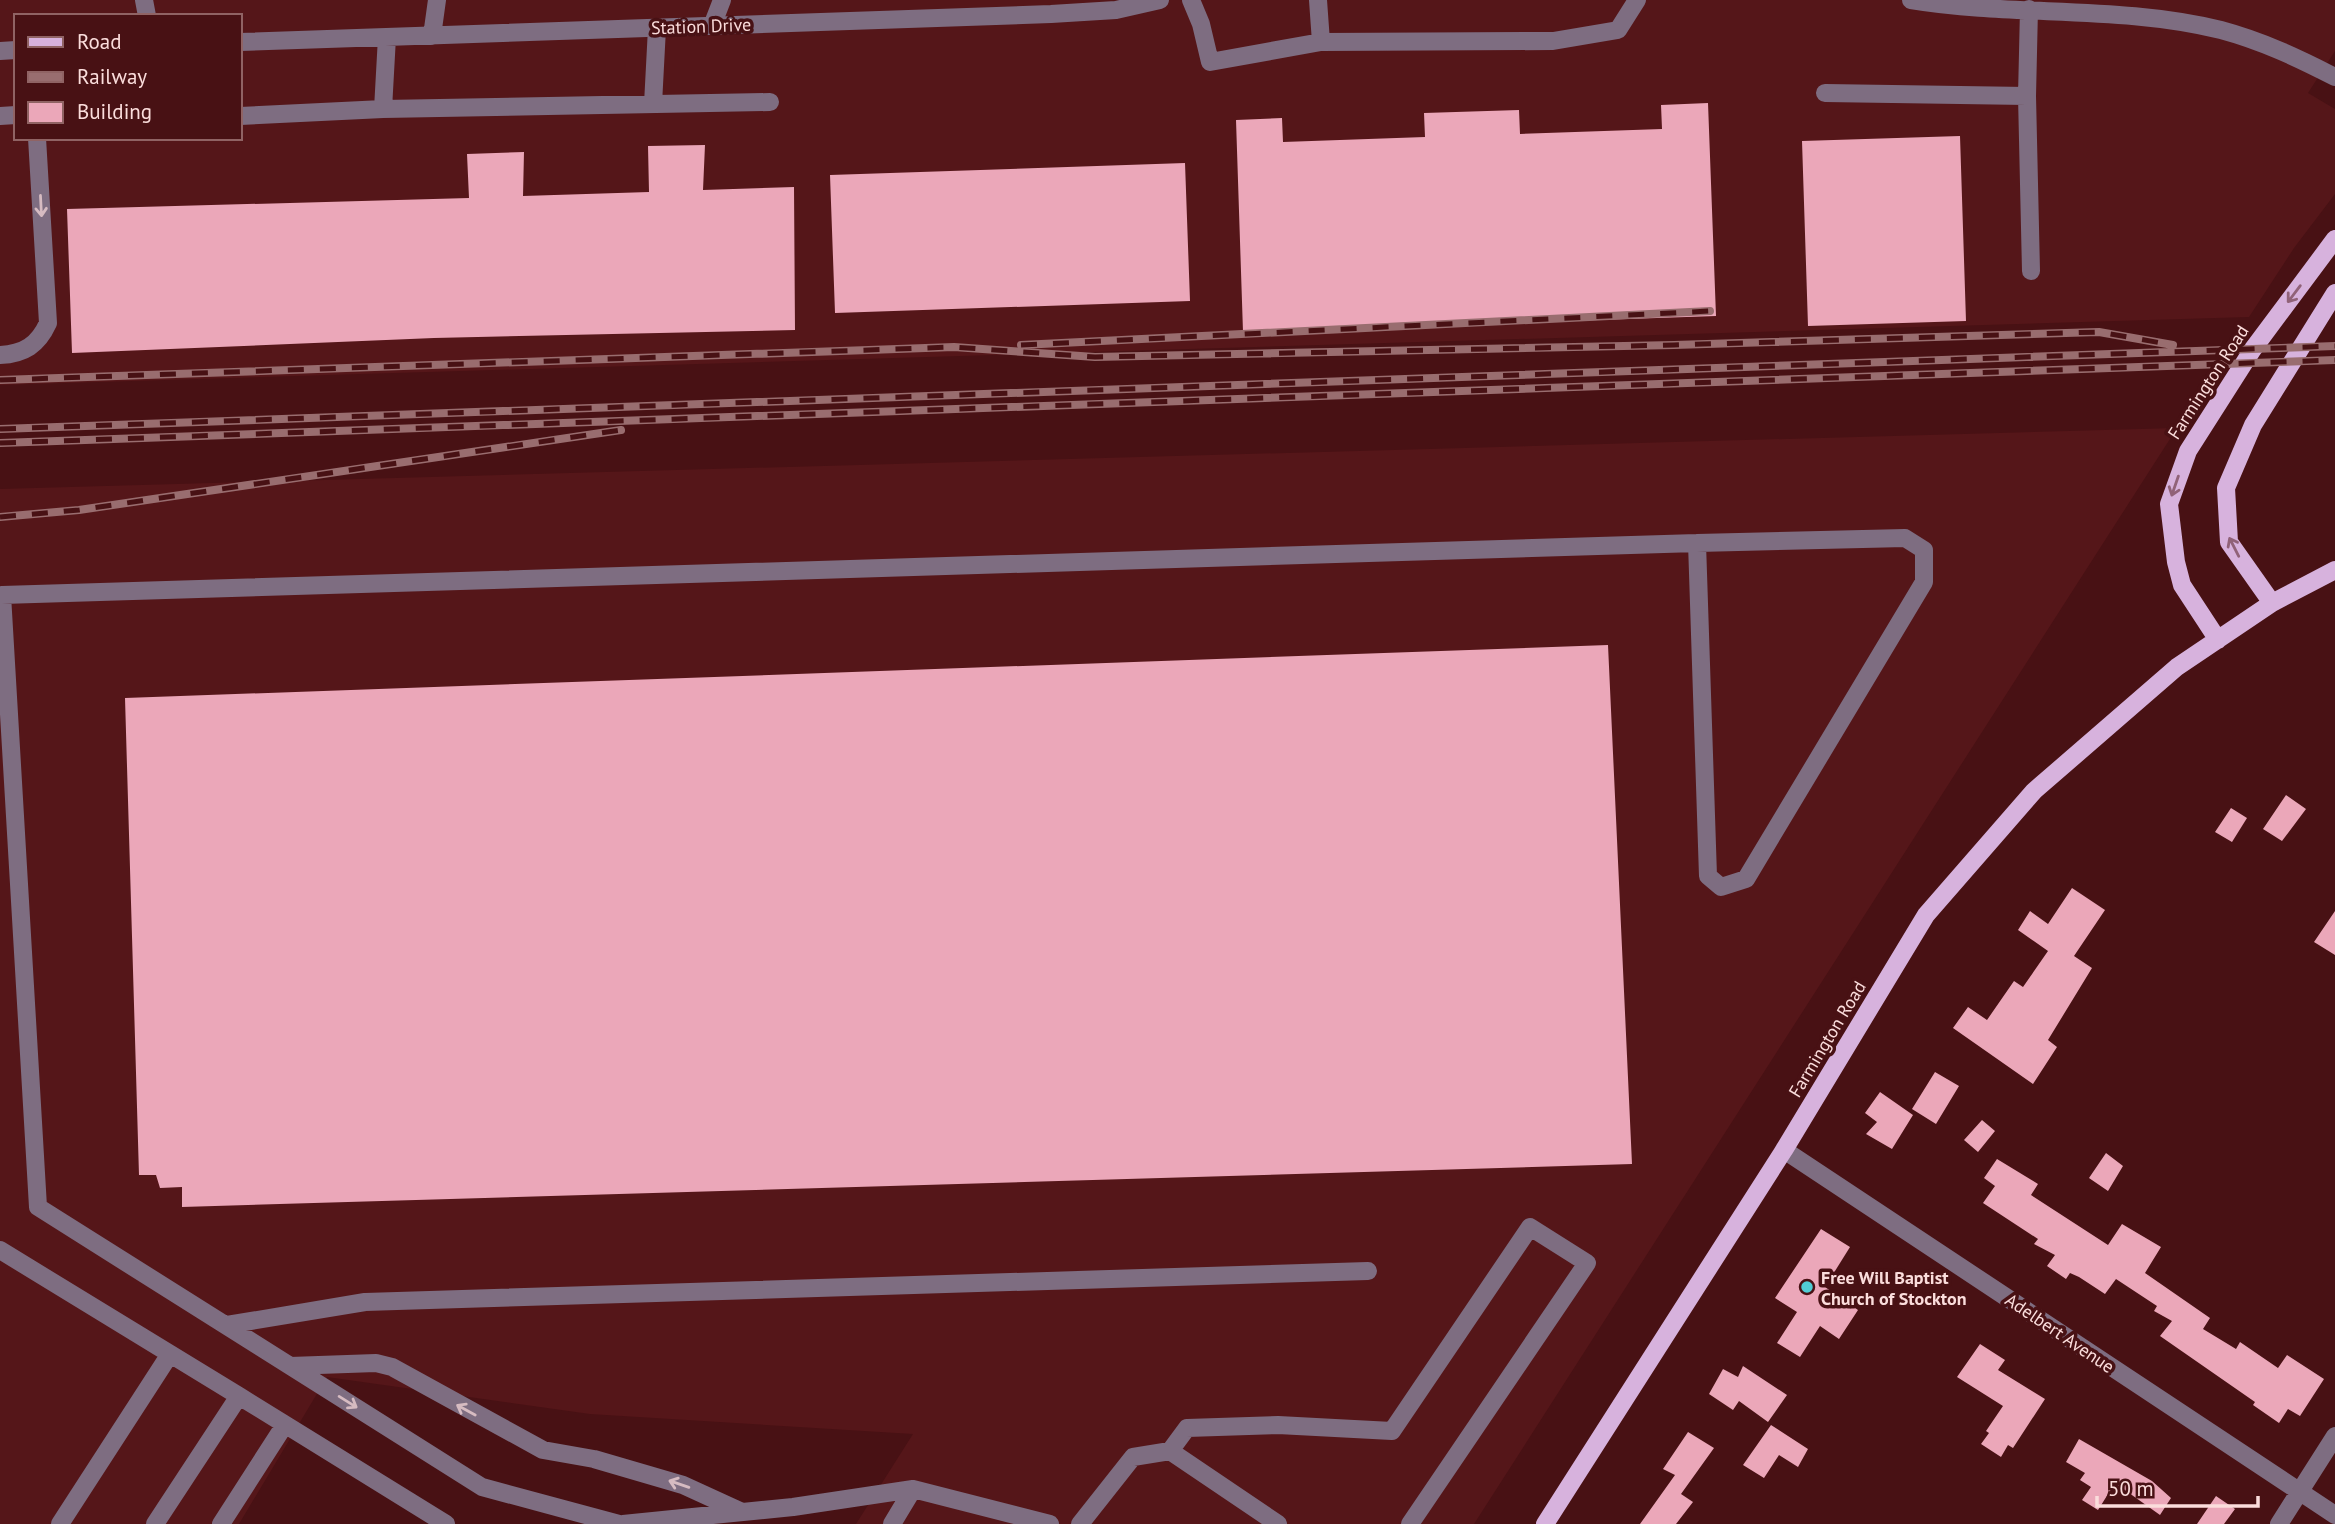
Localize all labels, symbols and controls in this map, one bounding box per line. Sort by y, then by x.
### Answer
street label: Station Drive [651,13,751,39]
legend [14,14,242,140]
text: Road [77,28,121,55]
text: Railway [77,63,147,90]
text: Building [77,98,152,125]
one-way arrow [35,195,48,218]
one-way arrow [2287,284,2302,303]
street label: Farmington Road [2163,321,2253,443]
one-way arrow [2168,475,2181,497]
one-way arrow [2226,537,2240,557]
street label: Farmington Road [1783,977,1871,1101]
place label: Free Will Baptist Church of Stockton [1821,1266,1967,1310]
marker: Free Will Baptist Church of Stockton [1799,1279,1815,1295]
street label: Adelbert Avenue [2001,1288,2119,1378]
one-way arrow [337,1396,357,1410]
one-way arrow [457,1402,477,1416]
scale bar [2097,1464,2258,1508]
text: 50 m [2108,1475,2154,1502]
one-way arrow [669,1477,691,1489]

